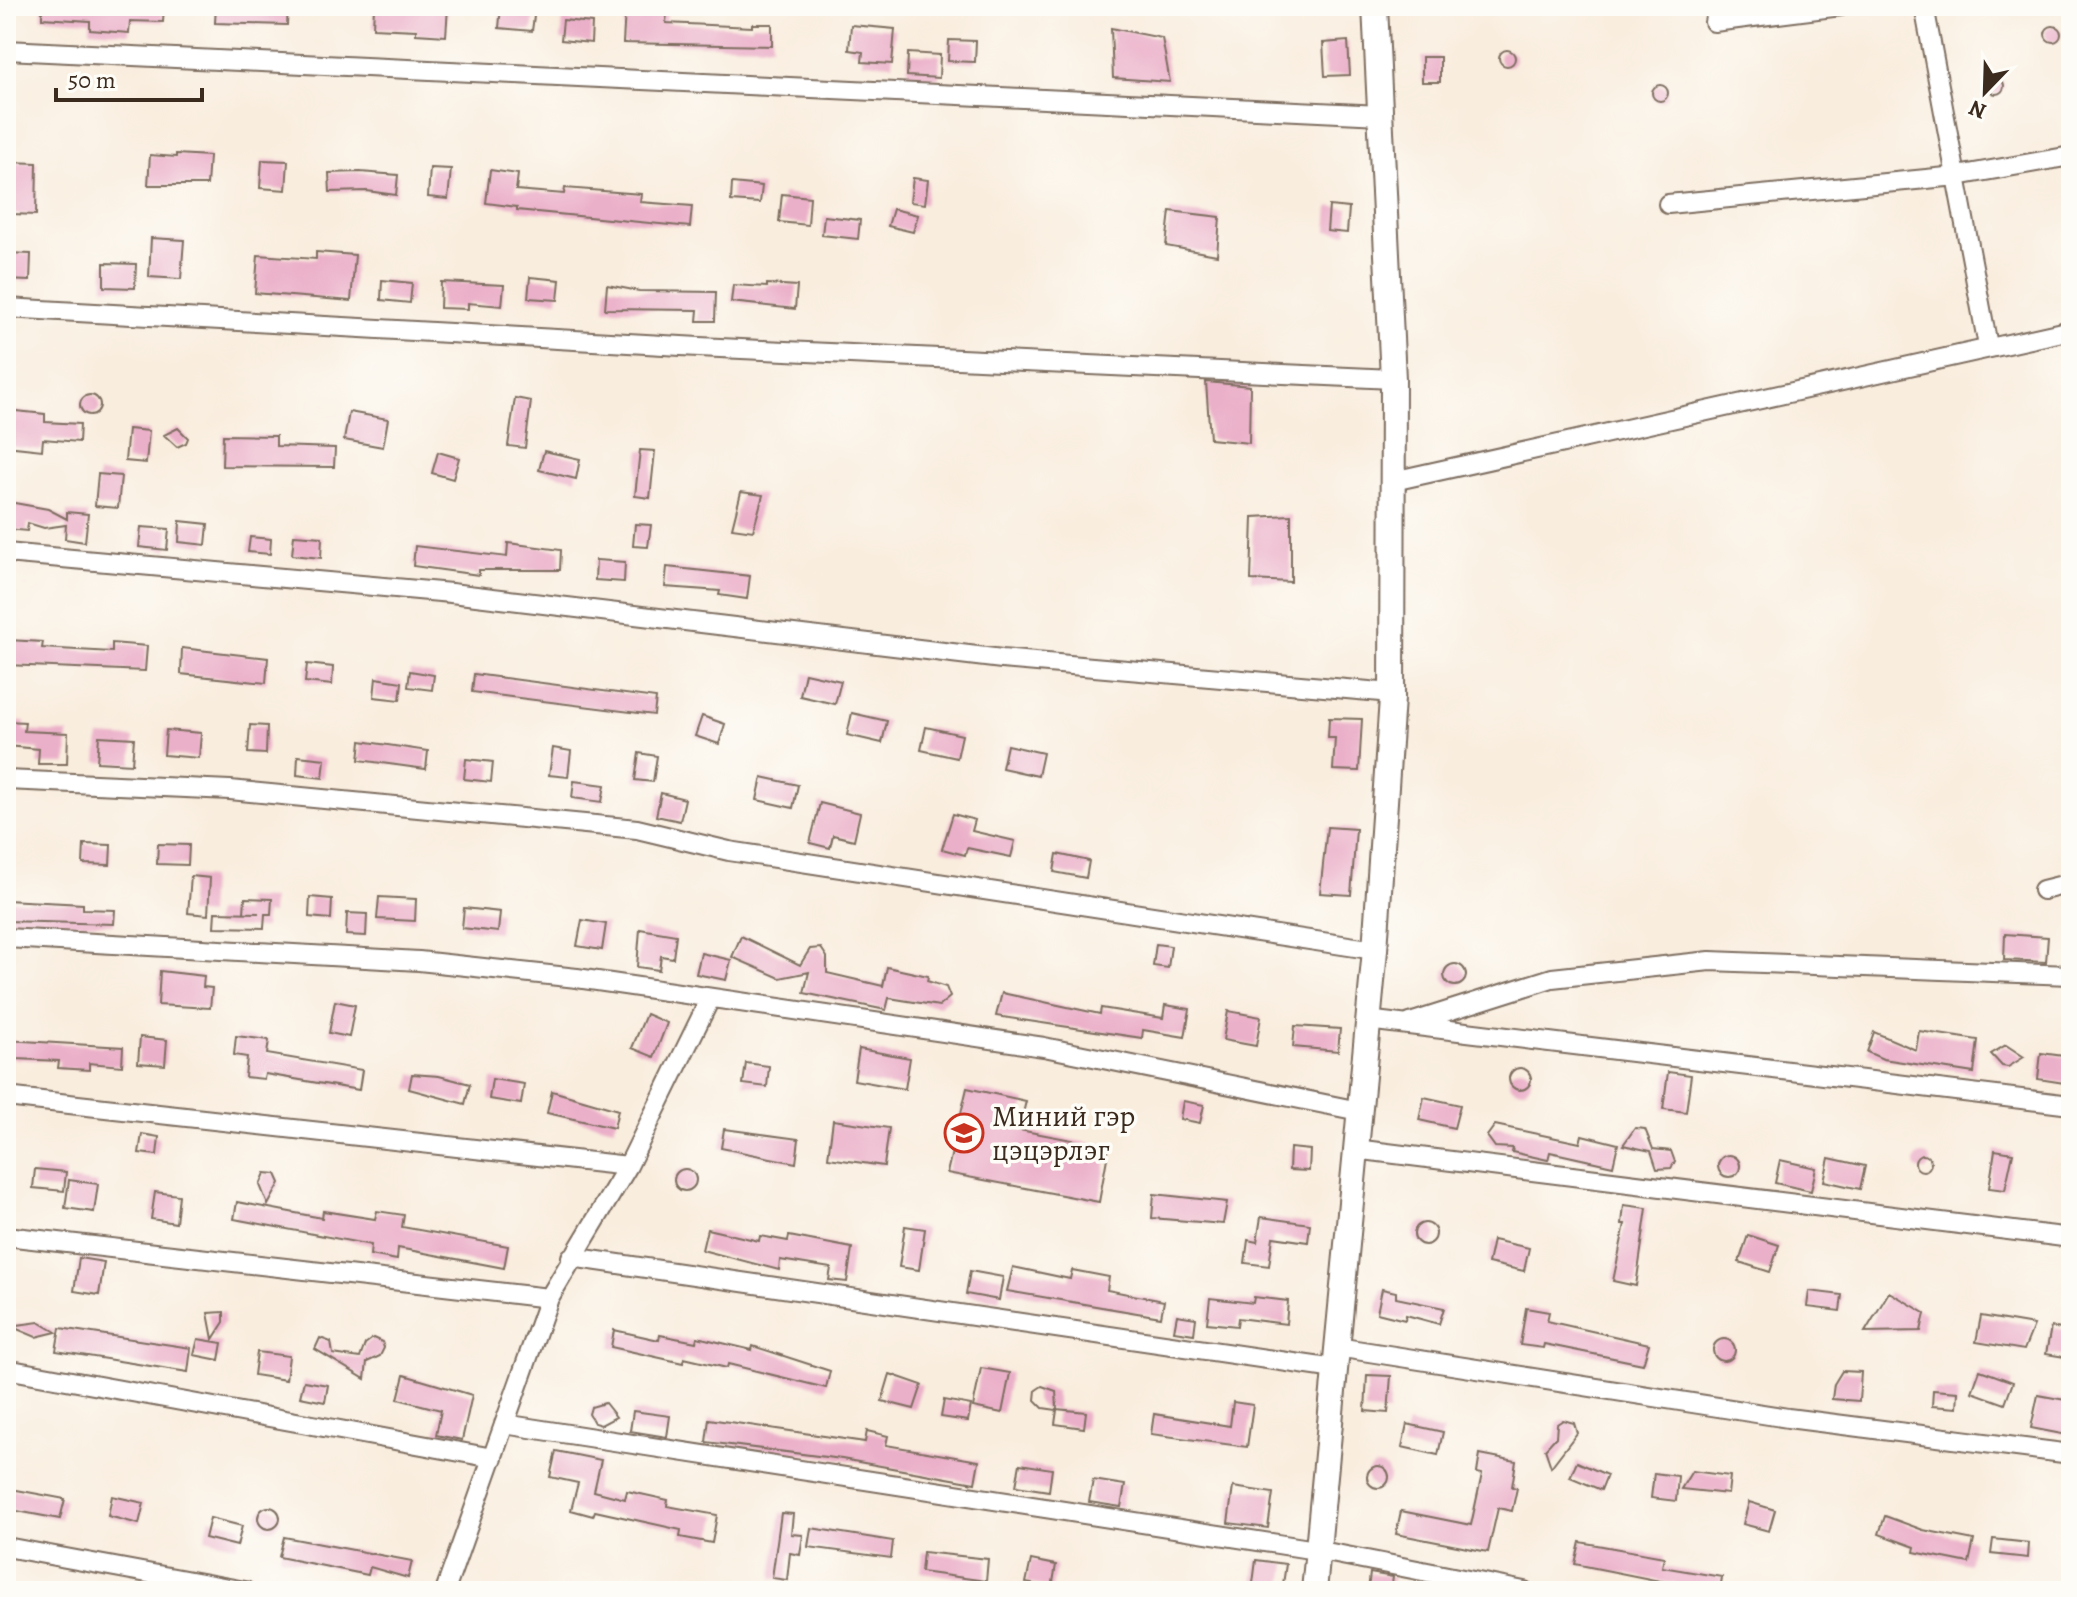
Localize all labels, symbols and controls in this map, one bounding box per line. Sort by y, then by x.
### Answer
scale bar [56,52,202,102]
north arrow [1945,52,2025,132]
text: 50 m [68,64,116,96]
text: N [1964,93,1991,126]
place label: Миний гэр цэцэрлэг [992,1096,1135,1170]
school or university icon: Миний гэр цэцэрлэг [943,1112,985,1154]

